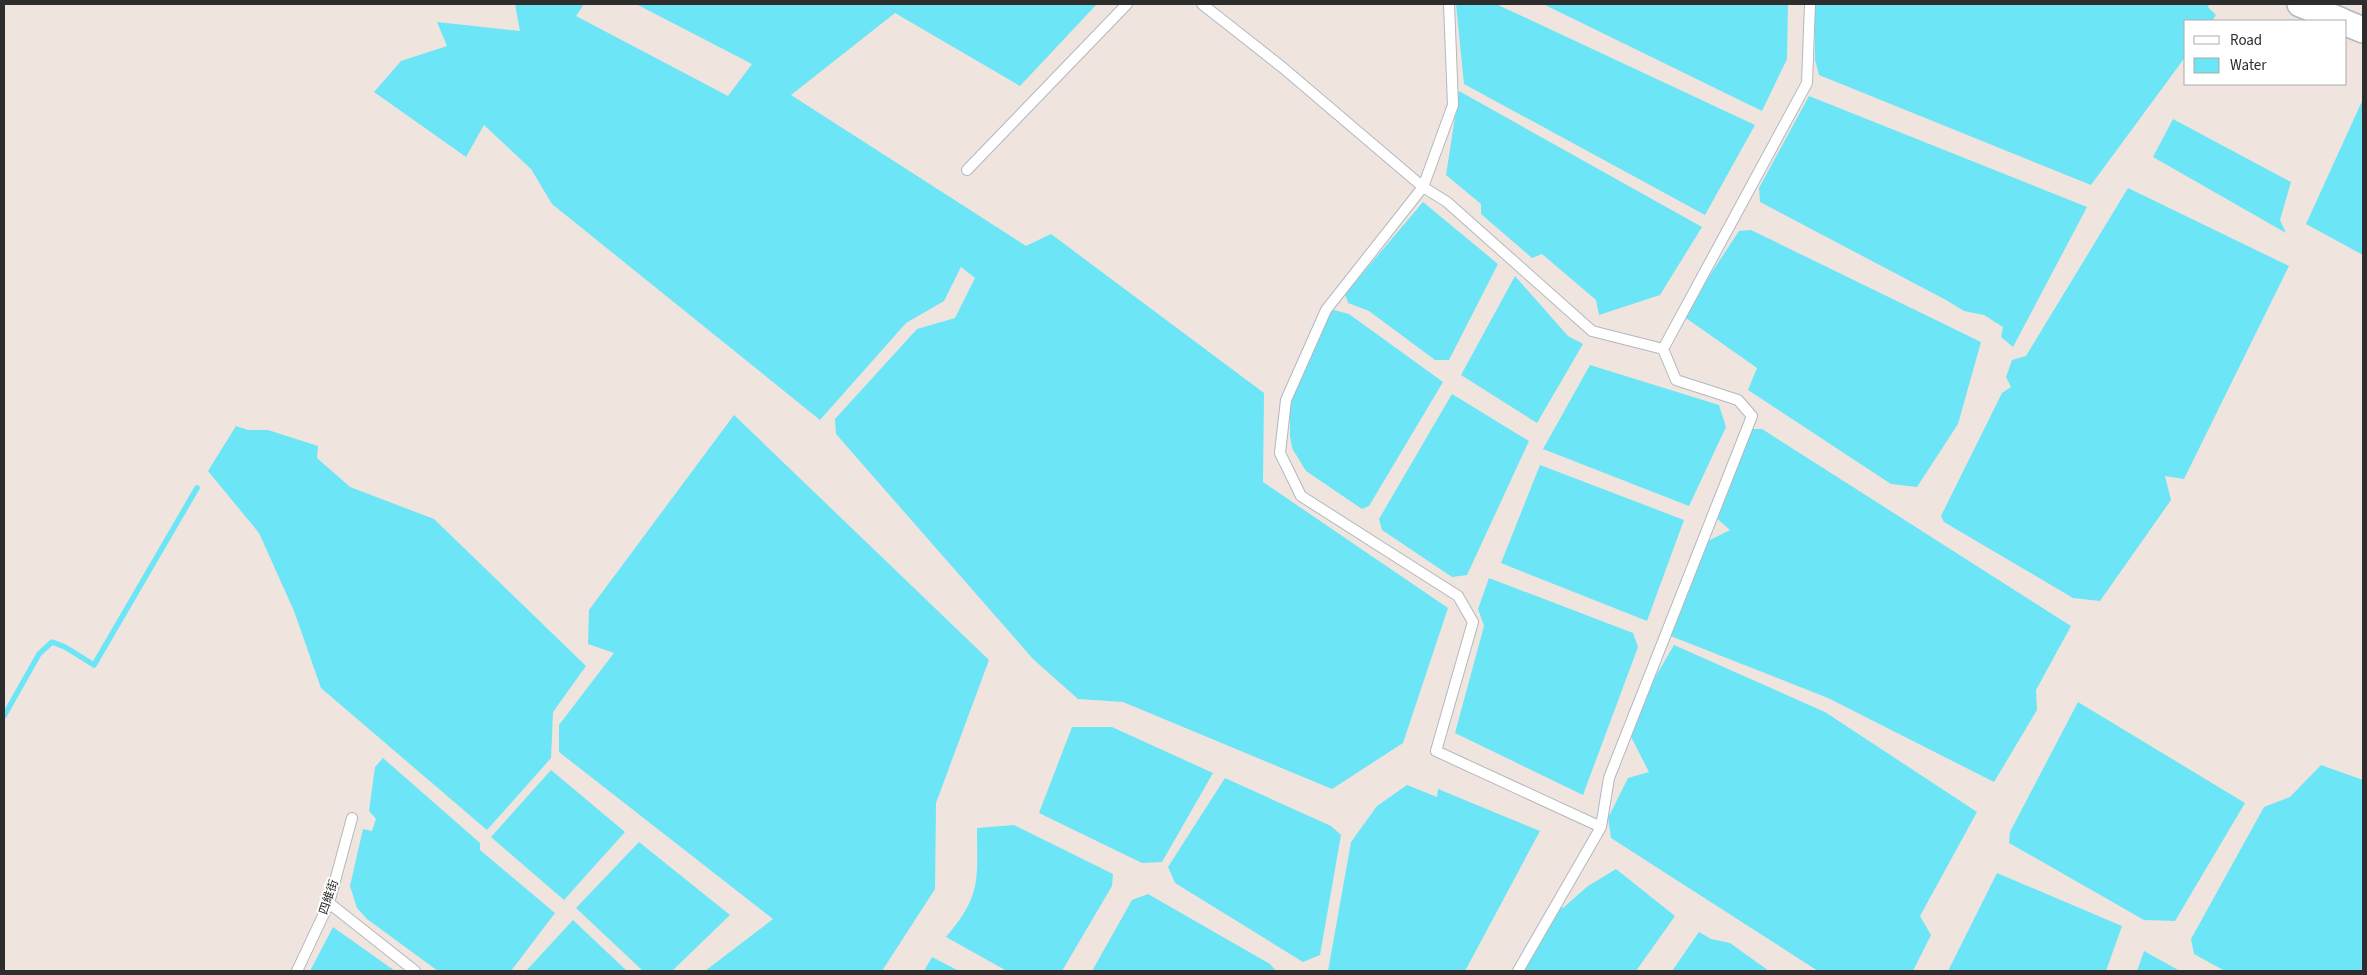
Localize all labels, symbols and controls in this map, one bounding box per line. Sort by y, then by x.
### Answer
legend [2184,20,2347,85]
text: Road [2230,30,2262,51]
text: Water [2230,55,2267,76]
street label: 四維街 [315,877,343,917]

